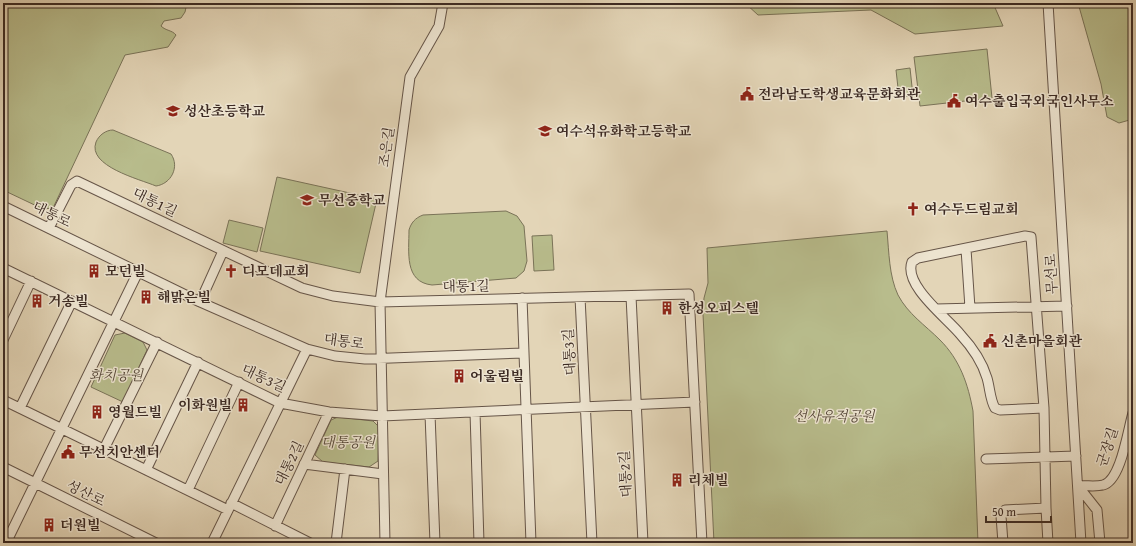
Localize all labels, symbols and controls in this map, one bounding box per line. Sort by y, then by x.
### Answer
place label: 전라남도학생교육문화회관 [758,84,921,104]
public building icon: 전라남도학생교육문화회관 [739,86,755,102]
place label: 여수출입국외국인사무소 [965,91,1114,111]
public building icon: 여수출입국외국인사무소 [946,93,962,109]
place label: 성산초등학교 [184,101,266,121]
school or university icon: 성산초등학교 [165,103,181,119]
place label: 여수석유화학고등학교 [556,121,692,141]
school or university icon: 여수석유화학고등학교 [537,123,553,139]
street label: 조은길 [373,126,399,168]
street label: 대통1길 [129,183,181,221]
place label: 무선중학교 [318,190,386,210]
school or university icon: 무선중학교 [299,192,315,208]
street label: 대통로 [29,196,75,232]
place label: 여수두드림교회 [924,199,1019,219]
church icon: 여수두드림교회 [905,201,921,217]
street label: 무선로 [1040,253,1062,295]
place label: 모던빌 [105,261,146,281]
place label: 디모데교회 [242,261,310,281]
building icon: 모던빌 [86,263,102,279]
church icon: 디모데교회 [223,263,239,279]
street label: 대통1길 [442,276,490,296]
place label: 해맑은빌 [157,287,211,307]
building icon: 해맑은빌 [138,289,154,305]
place label: 거송빌 [48,291,89,311]
building icon: 거송빌 [29,293,45,309]
place label: 한성오피스텔 [678,298,759,318]
building icon: 한성오피스텔 [659,300,675,316]
street label: 대통로 [323,328,366,354]
street label: 대통3길 [558,328,580,376]
place label: 신촌마을회관 [1001,331,1083,351]
public building icon: 신촌마을회관 [982,333,998,349]
street label: 대통3길 [238,359,290,397]
park label: 화치공원 [89,365,145,385]
place label: 어울림빌 [470,366,524,386]
building icon: 어울림빌 [451,368,467,384]
place label: 이화원빌 [178,395,232,415]
building icon: 이화원빌 [235,397,251,413]
place label: 영월드빌 [108,402,162,422]
building icon: 영월드빌 [89,404,105,420]
park label: 선사유적공원 [793,406,876,426]
street label: 군장길 [1091,425,1123,469]
park label: 대통공원 [321,432,377,452]
street label: 대통2길 [270,437,308,489]
place label: 무선치안센터 [79,442,160,462]
public building icon: 무선치안센터 [60,444,76,460]
street label: 대통2길 [614,450,636,498]
place label: 리체빌 [688,470,729,490]
building icon: 리체빌 [669,472,685,488]
street label: 성산로 [63,475,109,511]
scale bar [986,498,1051,524]
text: 50 m [992,503,1016,520]
place label: 더원빌 [60,515,101,535]
building icon: 더원빌 [41,517,57,533]

